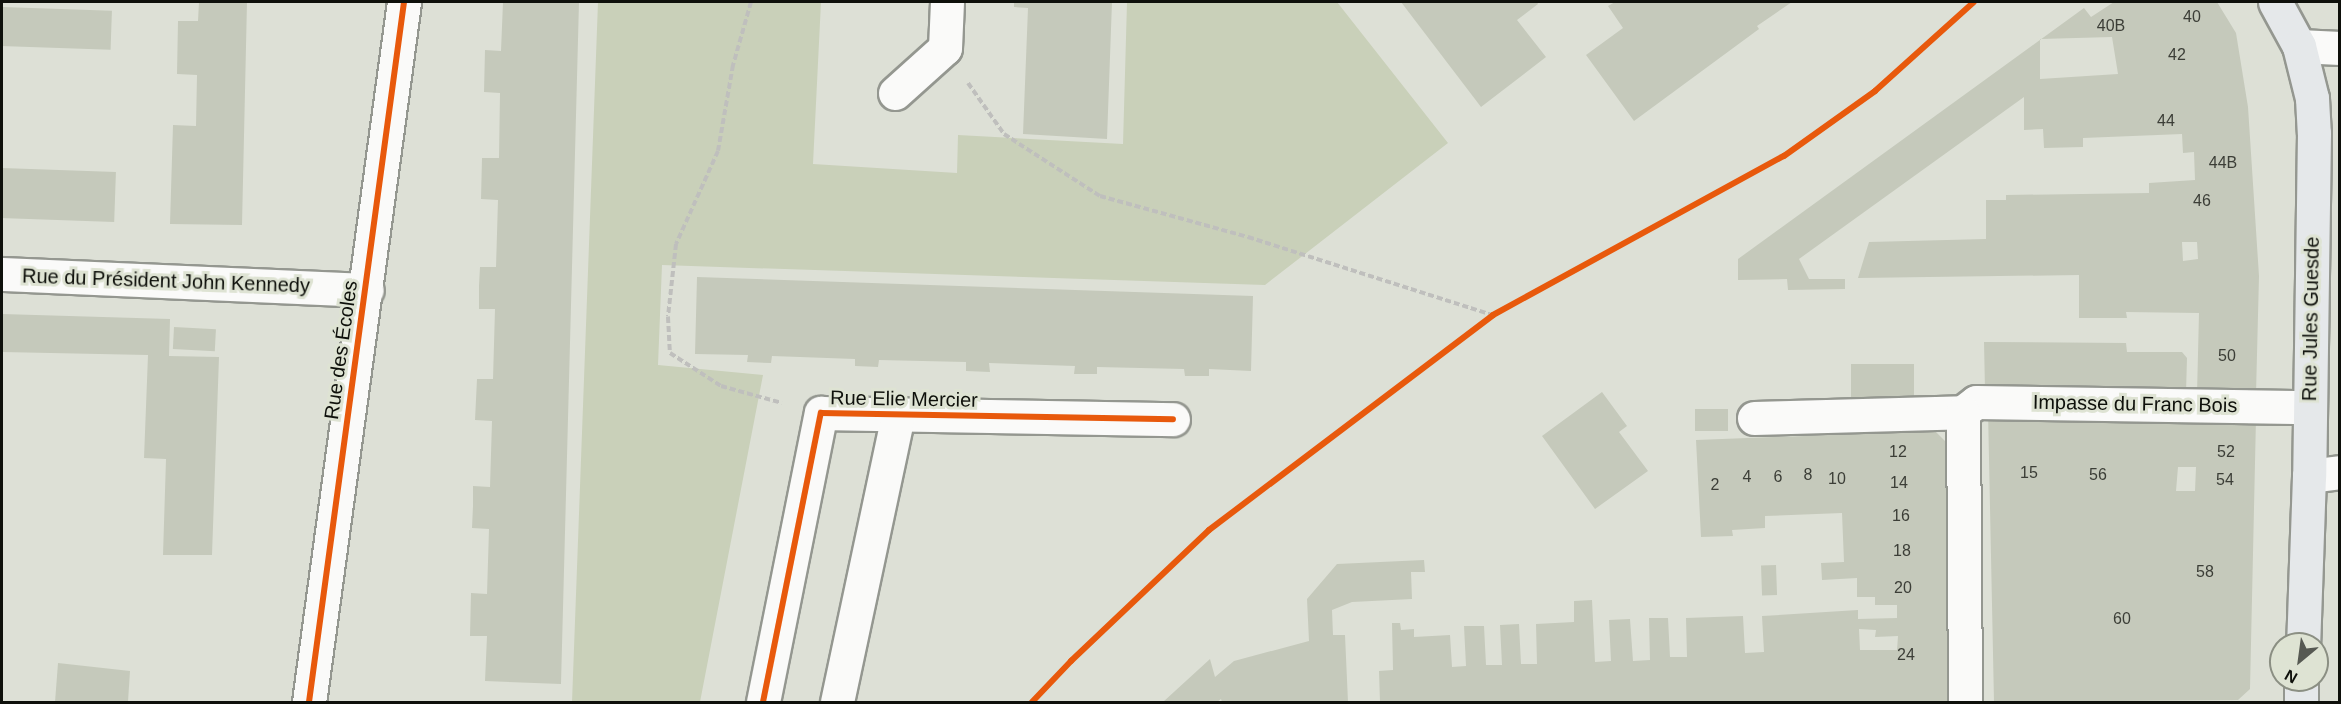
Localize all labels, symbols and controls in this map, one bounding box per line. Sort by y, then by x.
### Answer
house number: 40 [2183,7,2201,27]
house number: 40B [2097,16,2125,36]
house number: 42 [2168,45,2186,65]
house number: 44 [2157,111,2175,131]
house number: 44B [2209,153,2237,173]
house number: 46 [2193,191,2211,211]
street label: Rue Jules Guesde [2298,237,2324,401]
street label: Rue du Président John Kennedy [22,264,310,298]
street label: Rue des Écoles [319,279,363,421]
house number: 50 [2218,346,2236,366]
street label: Rue Elie Mercier [830,386,978,412]
street label: Impasse du Franc Bois [2033,390,2237,418]
house number: 12 [1889,442,1907,462]
house number: 52 [2217,442,2235,462]
house number: 15 [2020,463,2038,483]
house number: 8 [1804,465,1812,485]
house number: 56 [2089,465,2107,485]
house number: 4 [1743,467,1751,487]
house number: 6 [1774,467,1782,487]
house number: 10 [1828,469,1846,489]
house number: 54 [2216,470,2234,490]
house number: 14 [1890,473,1908,493]
house number: 2 [1711,475,1719,495]
house number: 16 [1892,506,1910,526]
house number: 18 [1893,541,1911,561]
house number: 58 [2196,562,2214,582]
house number: 20 [1894,578,1912,598]
house number: 60 [2113,609,2131,629]
north arrow [2269,632,2329,692]
house number: 24 [1897,645,1915,665]
text: N [2282,666,2300,687]

